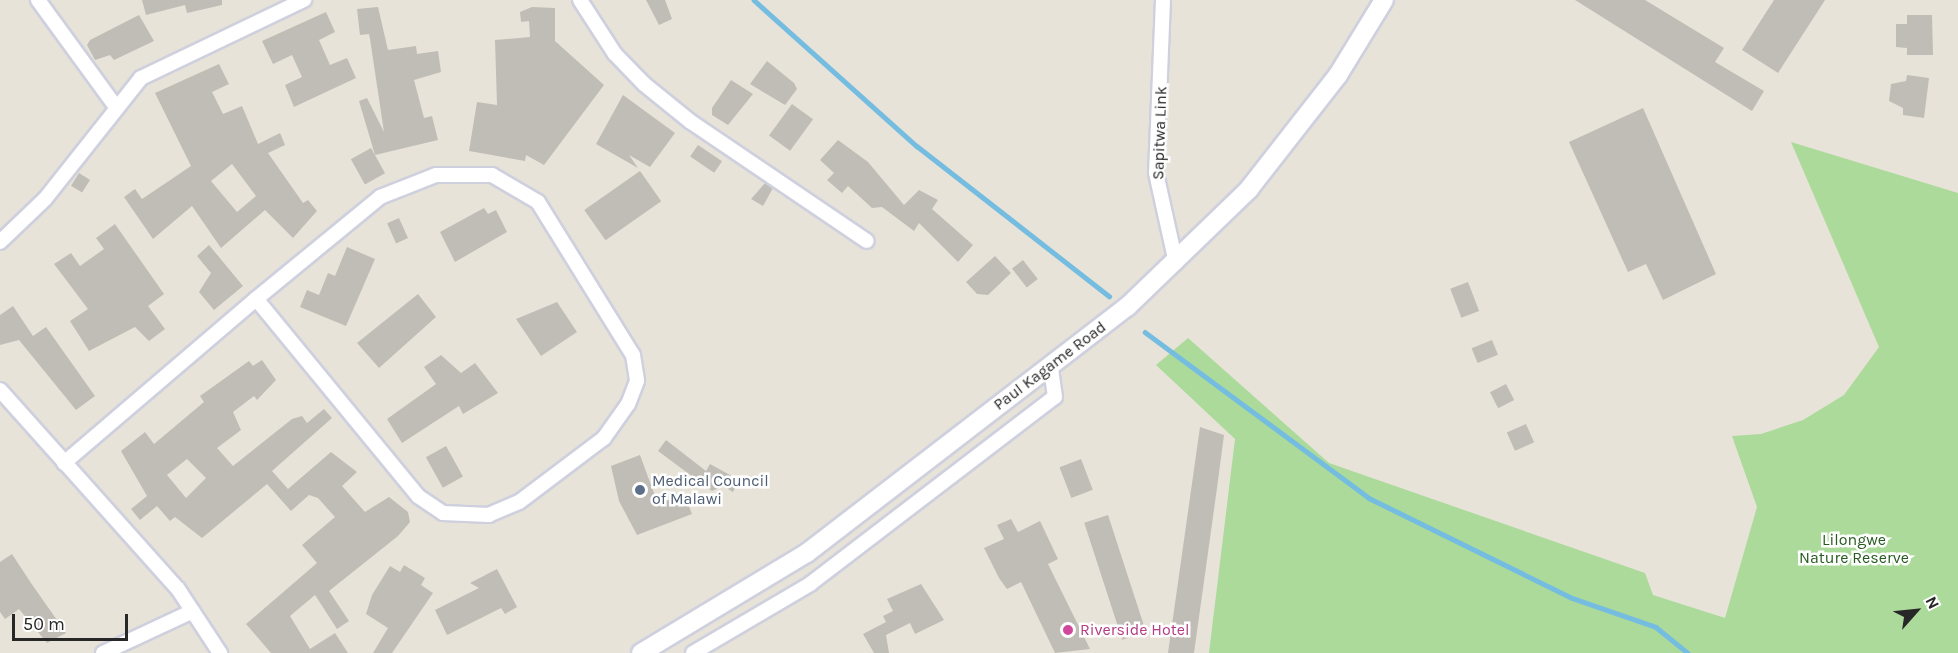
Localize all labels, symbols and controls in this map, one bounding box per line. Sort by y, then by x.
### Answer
street label: Sapitwa Link [1149,86,1171,180]
street label: Paul Kagame Road [990,317,1110,415]
place label: Medical Council of Malawi [652,471,769,509]
marker: Medical Council of Malawi [633,483,647,497]
park label: Lilongwe Nature Reserve [1799,530,1909,568]
north arrow [1886,581,1946,641]
text: N [1921,593,1944,612]
scale bar [15,602,130,640]
text: 50 m [23,613,65,635]
place label: Riverside Hotel [1080,620,1189,640]
marker: Riverside Hotel [1061,623,1075,637]

